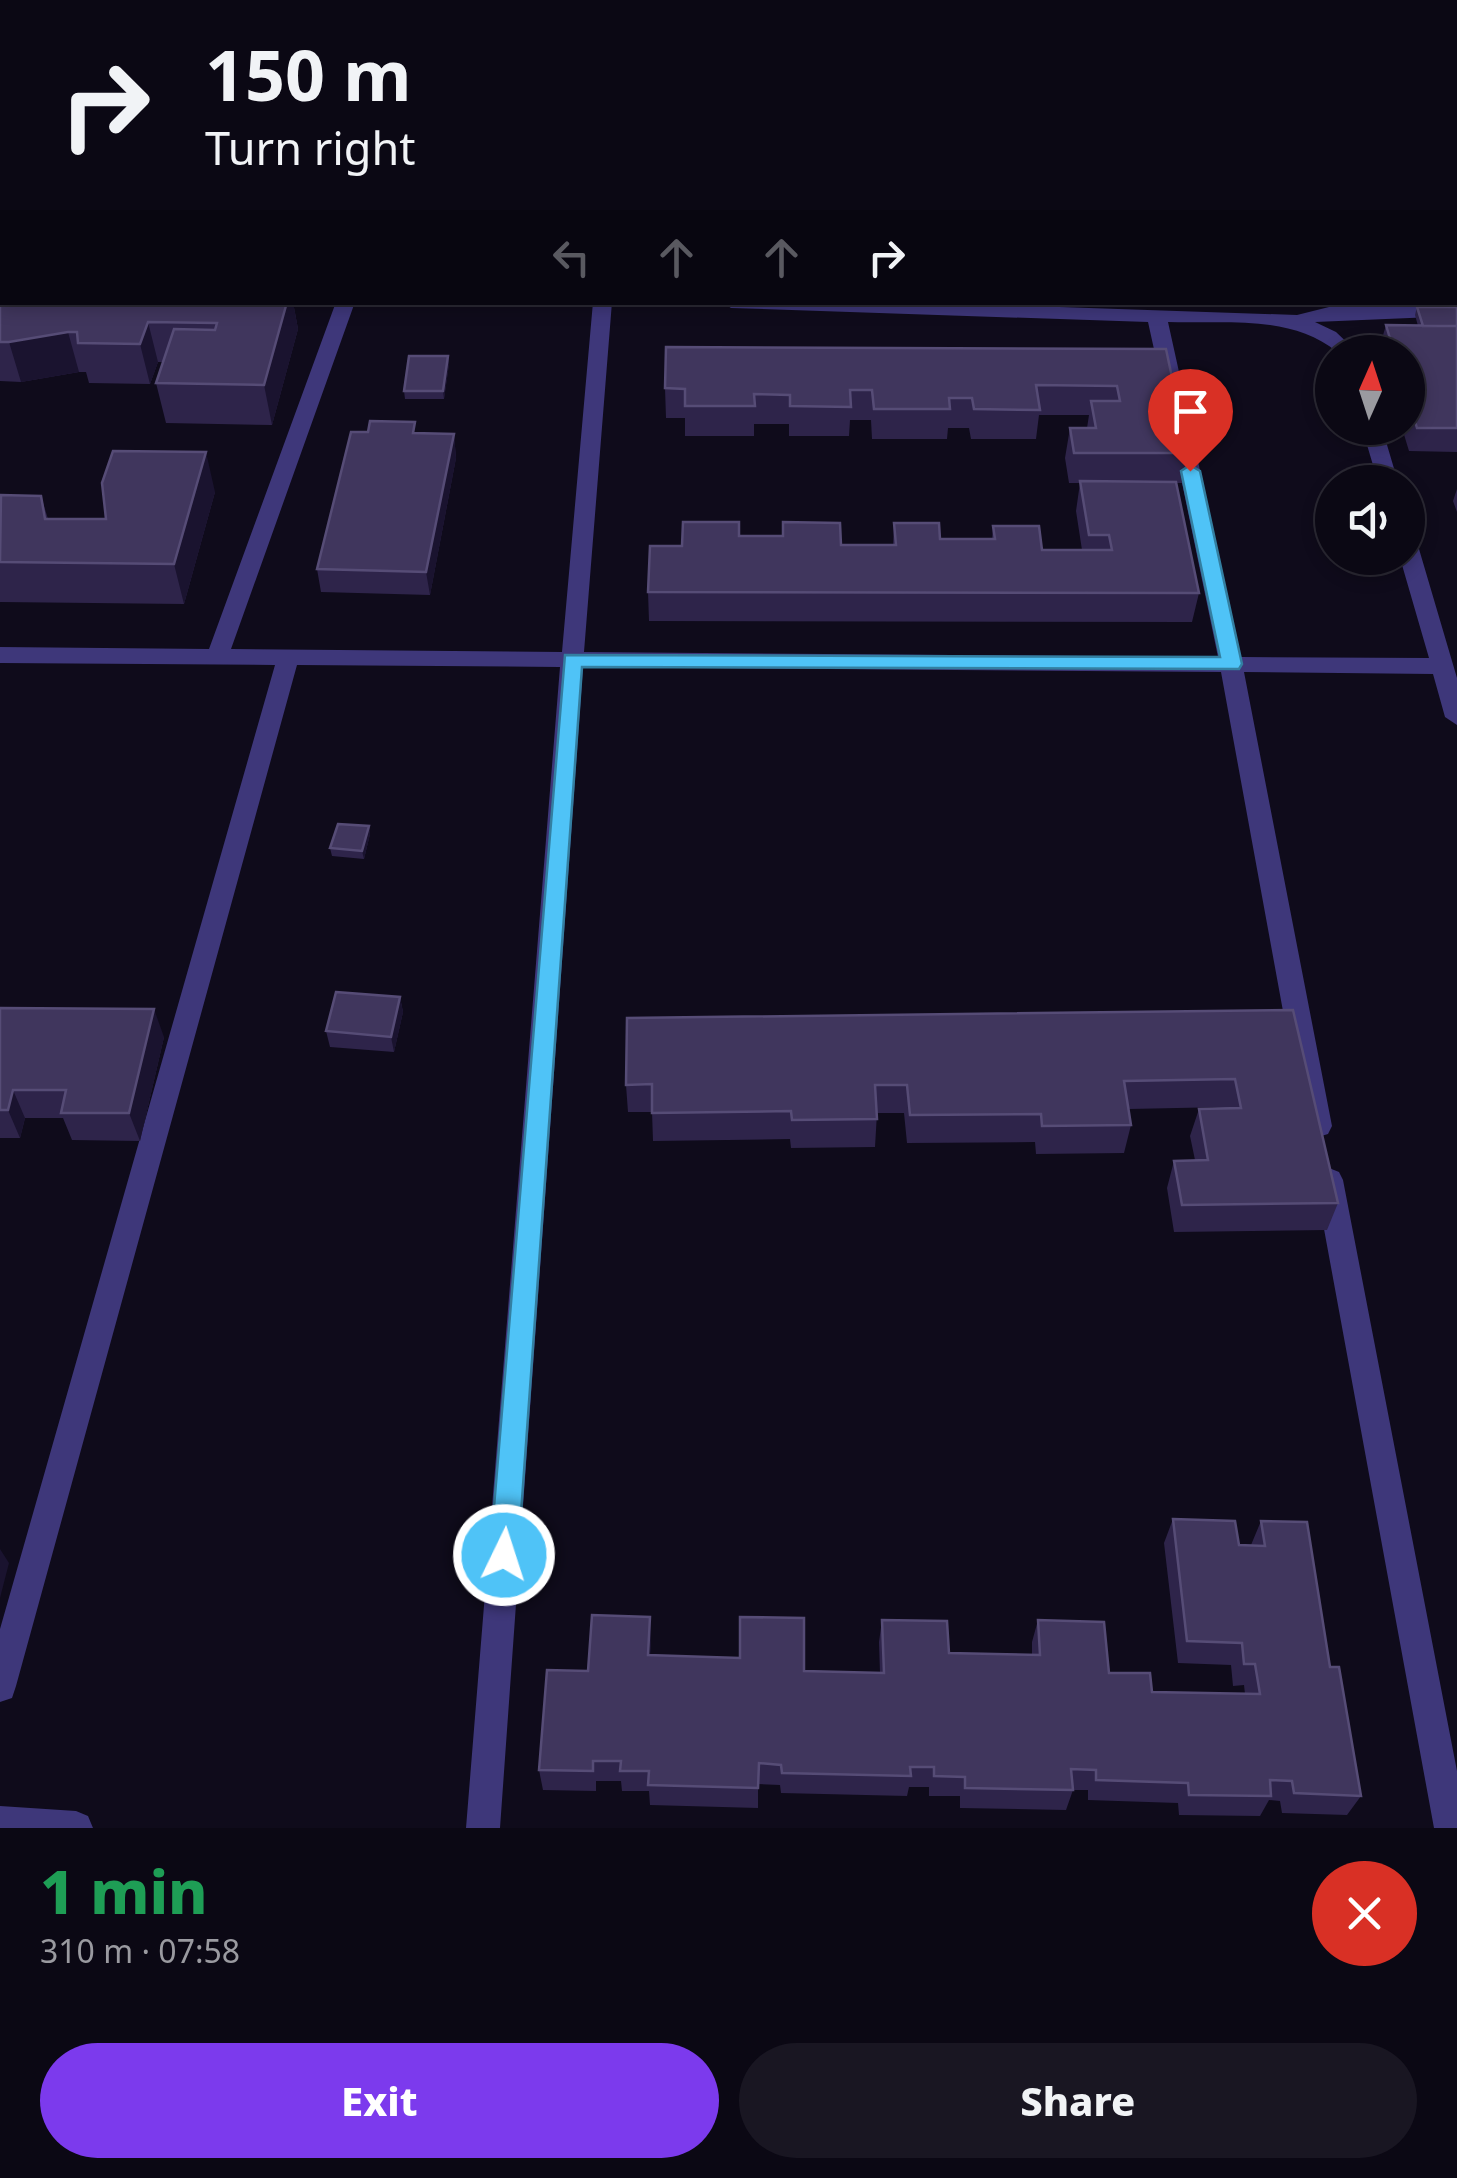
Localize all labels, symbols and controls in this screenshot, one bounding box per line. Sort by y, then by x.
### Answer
text: 150 m [205,26,412,122]
icon: right [40,40,170,170]
text: Turn right [205,117,416,178]
icon: left [544,230,599,285]
icon: ahead [649,230,704,285]
icon: ahead [754,230,809,285]
icon: right [859,230,914,285]
north arrow [1315,335,1425,445]
map controls [1315,335,1425,575]
pin [1148,369,1233,472]
icon: arrive [1163,384,1218,439]
button: sound [1315,465,1425,575]
position arrow [452,1503,556,1607]
text: 1 min [40,1850,208,1932]
button: close [1312,1861,1417,1966]
text: 310 m · 07:58 [40,1929,240,1972]
button: Exit [40,2043,719,2158]
button: Share [739,2043,1417,2158]

